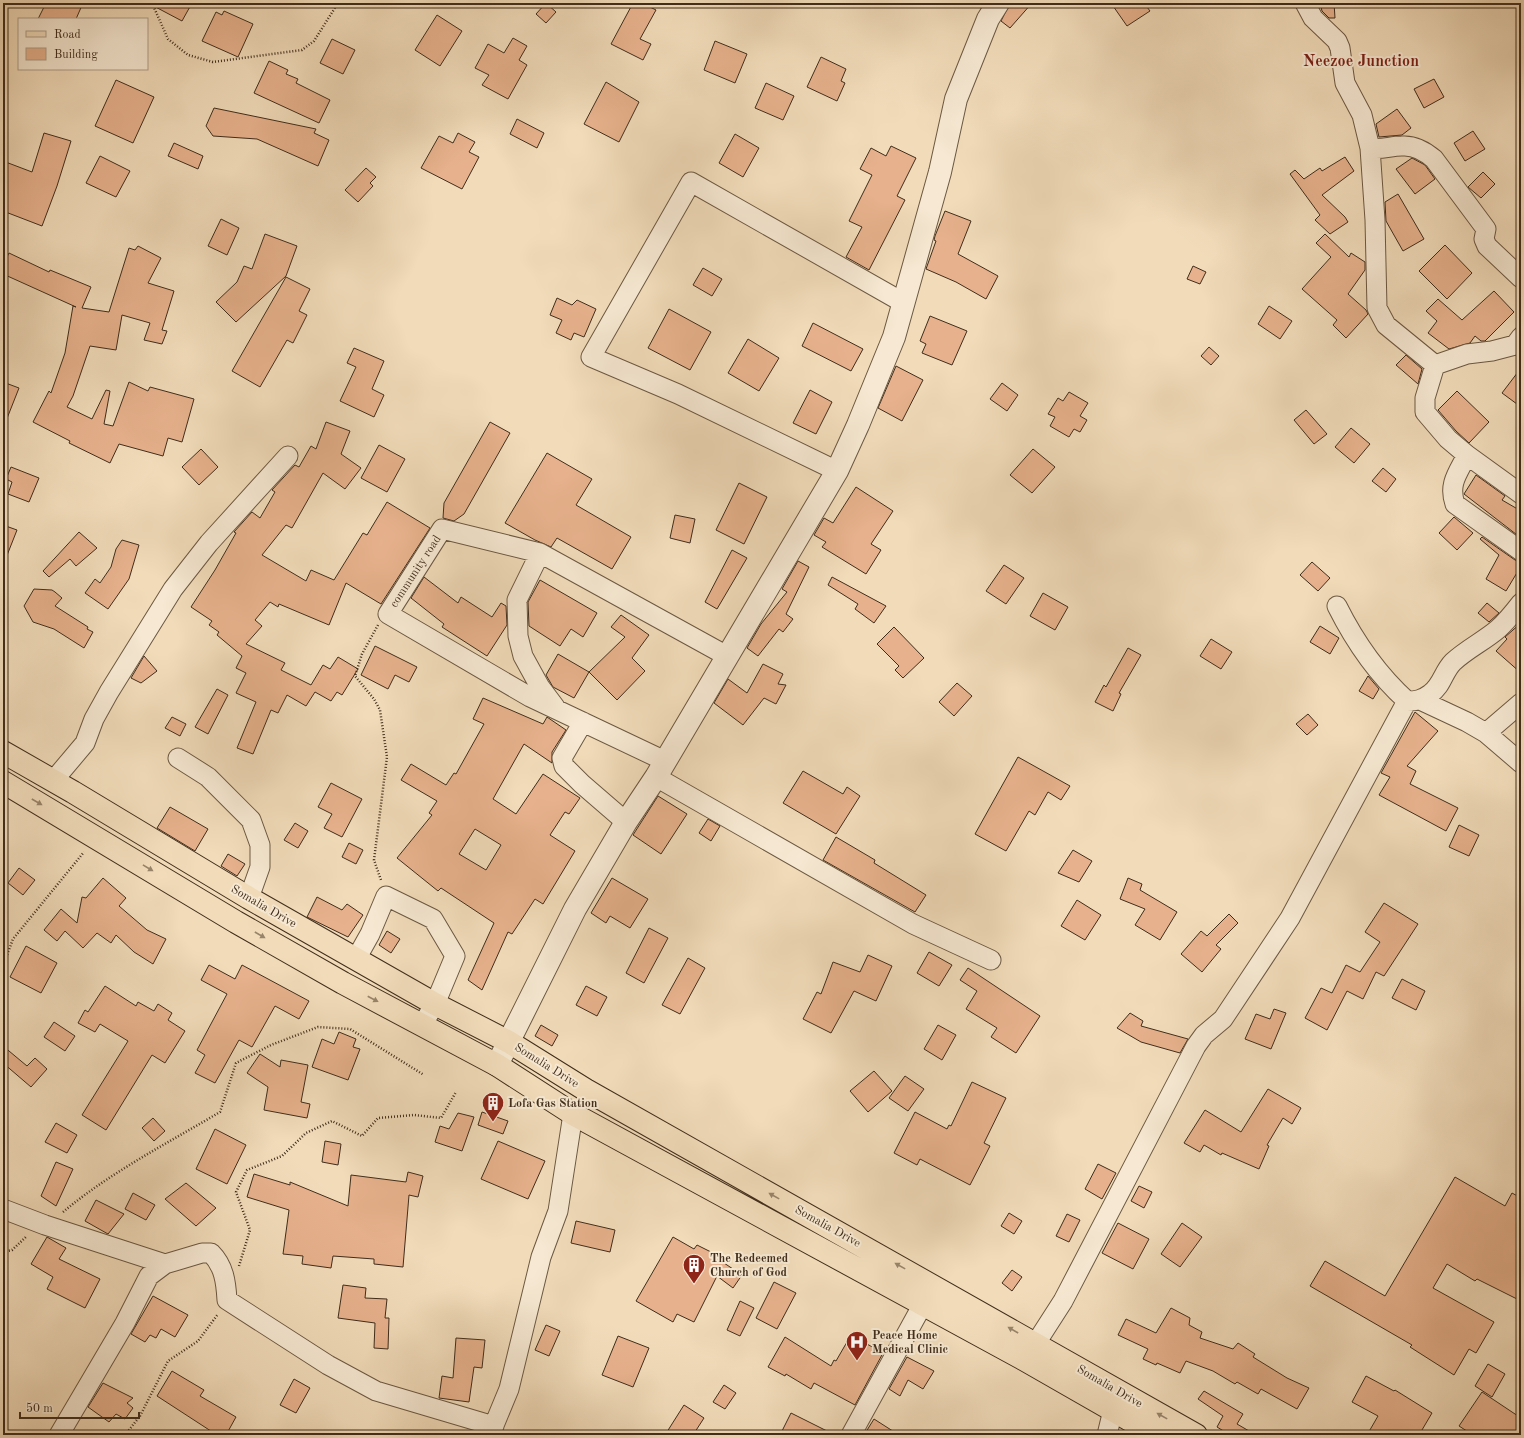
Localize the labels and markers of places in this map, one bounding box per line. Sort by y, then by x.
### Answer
building icon: Lofa Gas Station [480,1090,506,1123]
place label: Lofa Gas Station [508,1098,598,1110]
building icon: The Redeemed Church of God [681,1252,707,1285]
place label: The Redeemed Church of God [710,1253,789,1279]
hospital icon: Peace Home Medical Clinic [844,1329,870,1362]
place label: Peace Home Medical Clinic [872,1330,949,1356]

